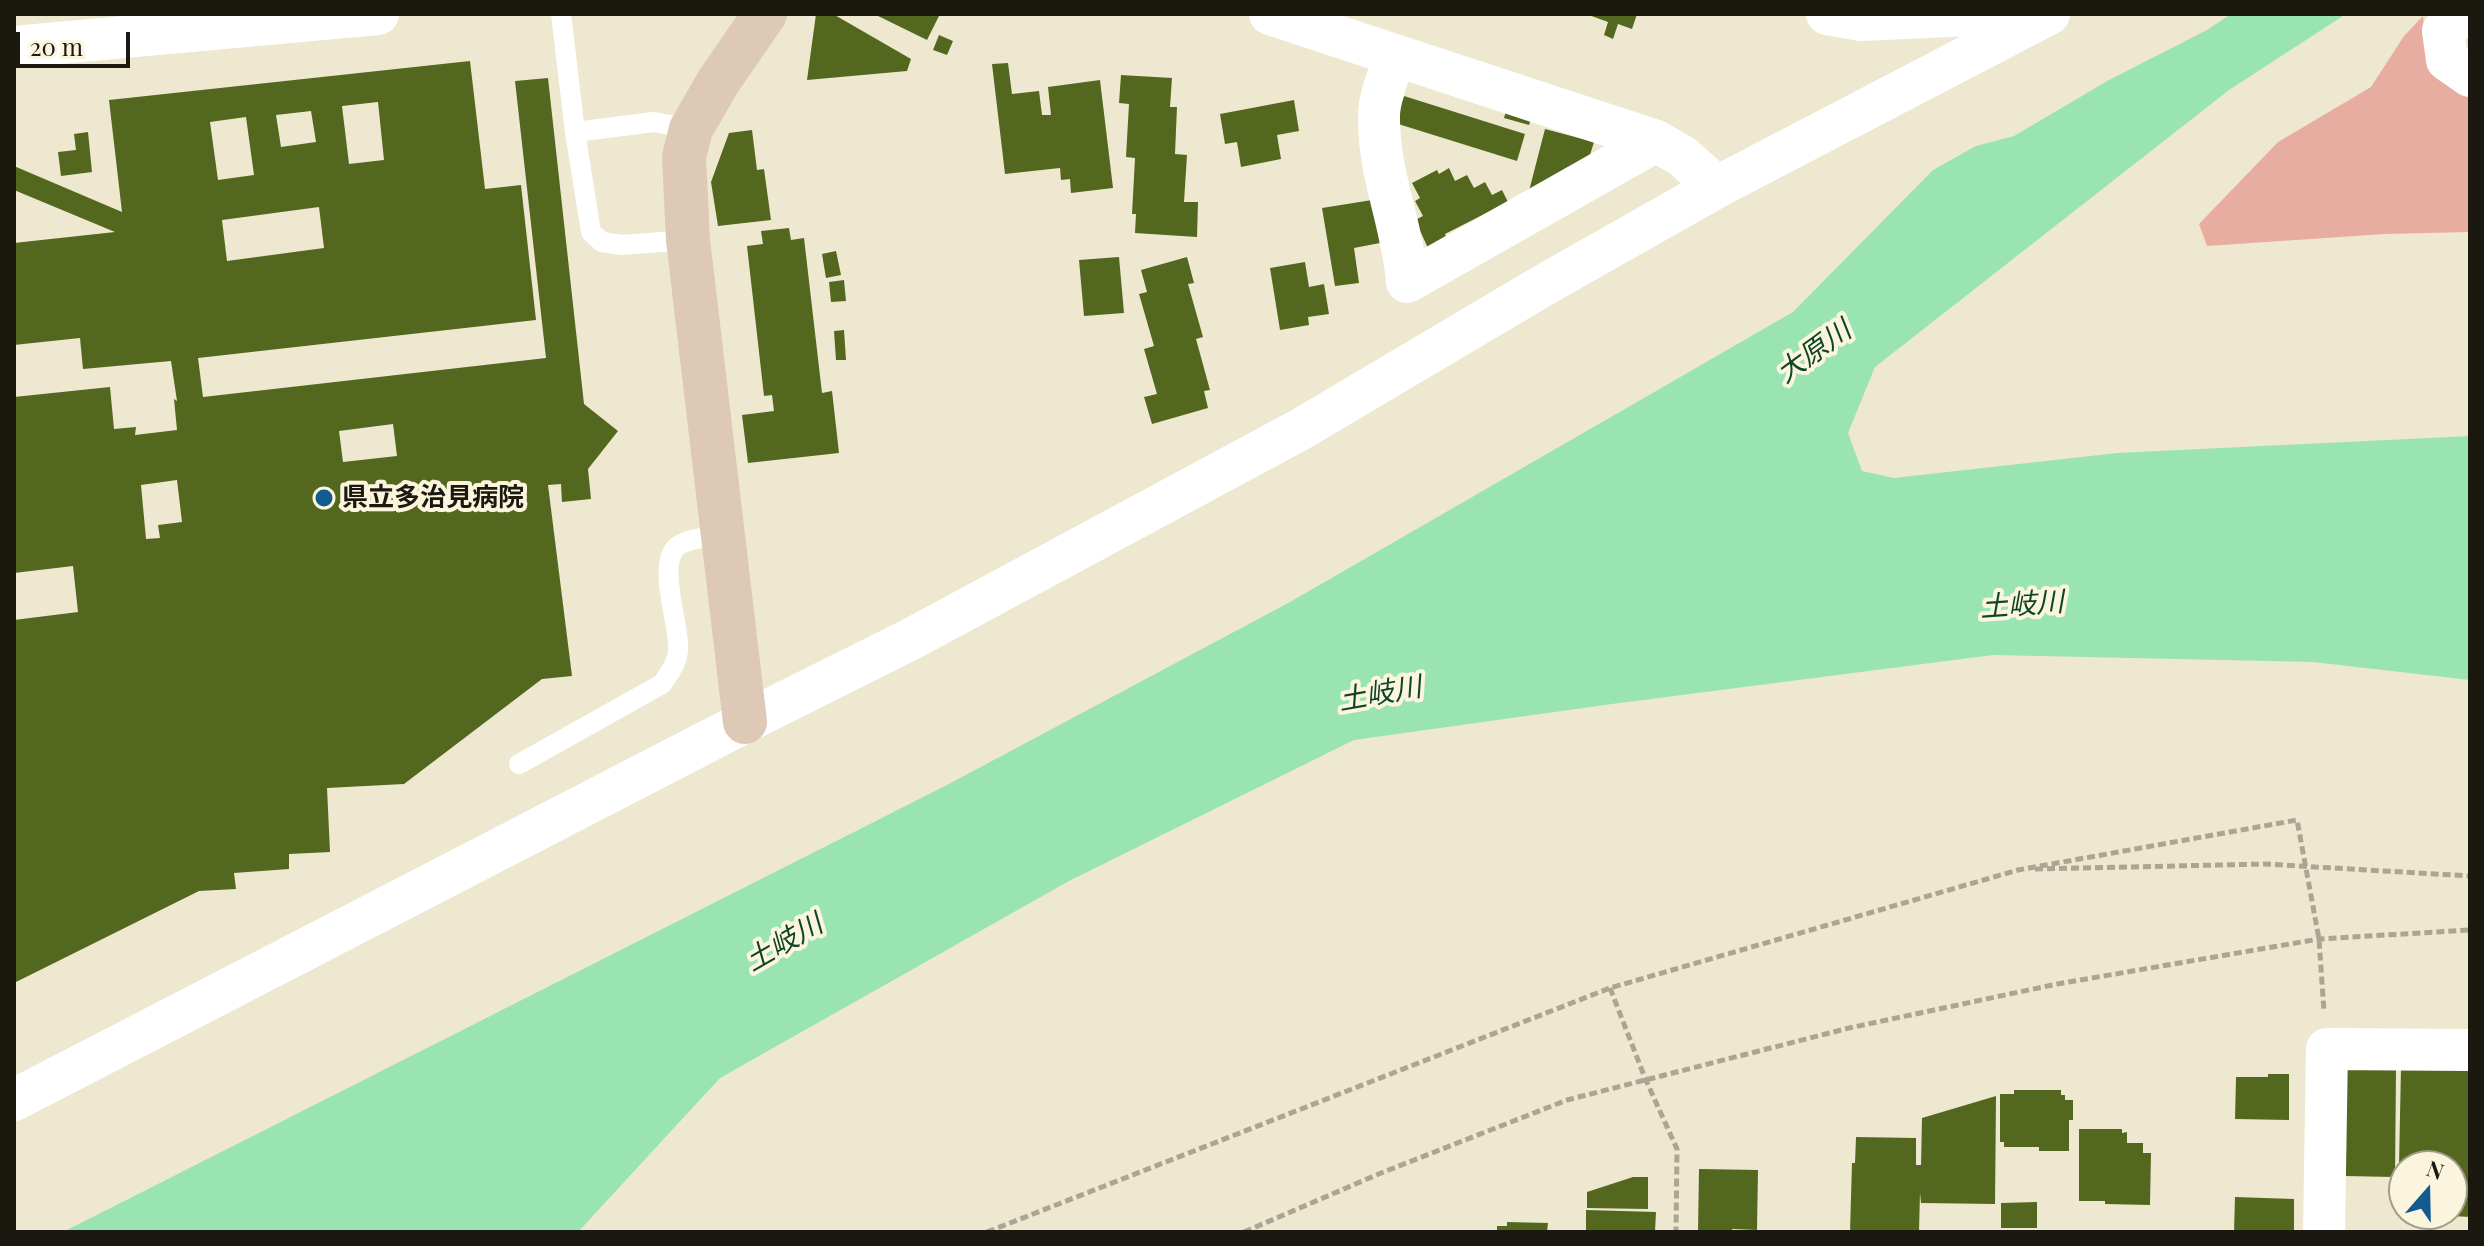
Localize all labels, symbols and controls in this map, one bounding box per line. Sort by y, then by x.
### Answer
scale bar [20,16,134,66]
text: 20 m [30,30,83,62]
water label: 大原川 [1770,314,1858,390]
place label: 県立多治見病院 [342,482,524,514]
marker: 県立多治見病院 [313,487,335,509]
water label: 土岐川 [1979,585,2065,625]
water label: 土岐川 [1336,670,1424,718]
water label: 土岐川 [739,907,829,979]
north arrow [2388,1150,2468,1230]
text: N [2423,1153,2448,1186]

